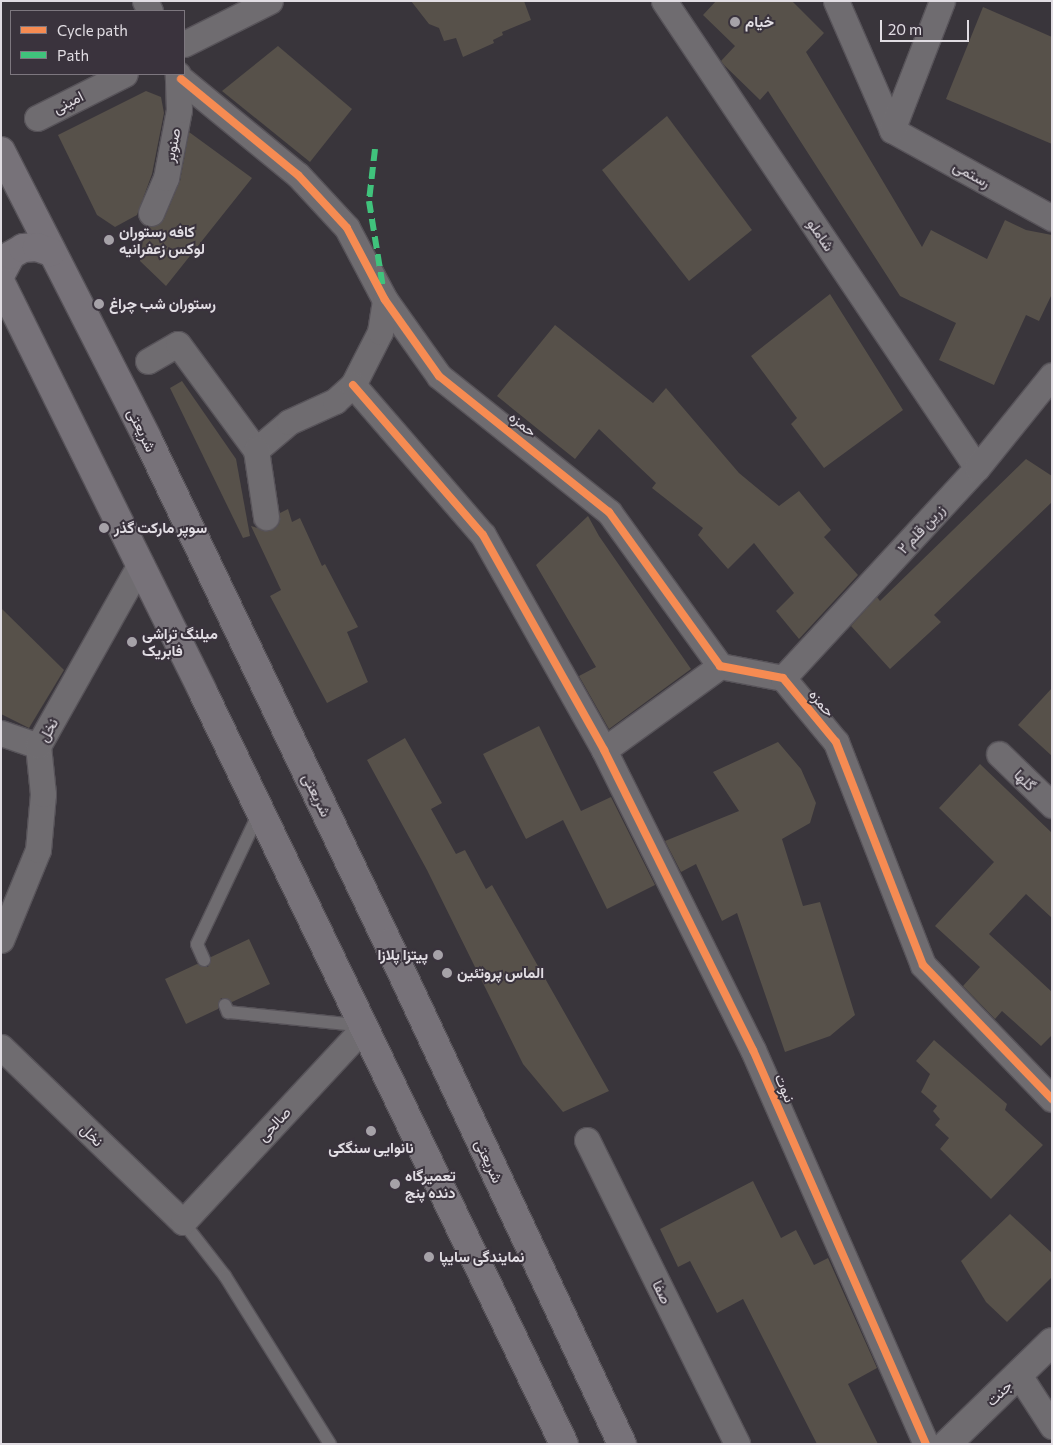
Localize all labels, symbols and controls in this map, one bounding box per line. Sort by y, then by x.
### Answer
legend [10,10,185,75]
scale bar [883,10,972,42]
place label: خیام [745,13,774,31]
marker: خیام [729,16,741,28]
text: 20 m [888,20,922,38]
text: Cycle path [57,21,128,39]
text: Path [57,46,89,64]
street label: امینی [50,87,86,117]
street label: صنوبر [160,126,184,164]
street label: رستمی [950,157,994,191]
street label: شاملو [804,215,838,255]
place label: کافه رستوران لوکس زعفرانیه [119,222,205,257]
marker: کافه رستوران لوکس زعفرانیه [103,234,115,246]
place label: رستوران شب چراغ [109,295,216,313]
marker: رستوران شب چراغ [93,298,105,310]
street label: شریعتی [124,405,160,455]
street label: حمزه [506,407,540,441]
street label: زرین قلم ۲ [894,501,948,557]
place label: سوپر مارکت گذر [114,519,207,537]
marker: سوپر مارکت گذر [98,522,110,534]
place label: میلنگ تراشی فابریک [142,624,218,659]
marker: میلنگ تراشی فابریک [126,636,138,648]
street label: حمزه [805,686,839,720]
street label: نخل [34,715,62,745]
street label: گلها [1011,766,1039,794]
street label: شریعتی [299,770,335,820]
place label: پیتزا پلازا [378,946,428,964]
marker: پیتزا پلازا [432,949,444,961]
place label: الماس پروتئین [457,964,544,982]
marker: الماس پروتئین [441,967,453,979]
street label: نبوت [771,1071,799,1105]
street label: صالحی [254,1103,294,1145]
street label: نخل [77,1120,107,1150]
marker: نانوایی سنگکی [365,1125,377,1137]
street label: شریعتی [471,1136,507,1186]
place label: نانوایی سنگکی [328,1139,414,1157]
place label: تعمیرگاه دنده پنج [405,1166,456,1201]
marker: تعمیرگاه دنده پنج [389,1178,401,1190]
place label: نمایندگی سایپا [439,1248,525,1266]
marker: نمایندگی سایپا [423,1251,435,1263]
street label: صفا [649,1277,675,1307]
street label: جنت [982,1376,1016,1410]

